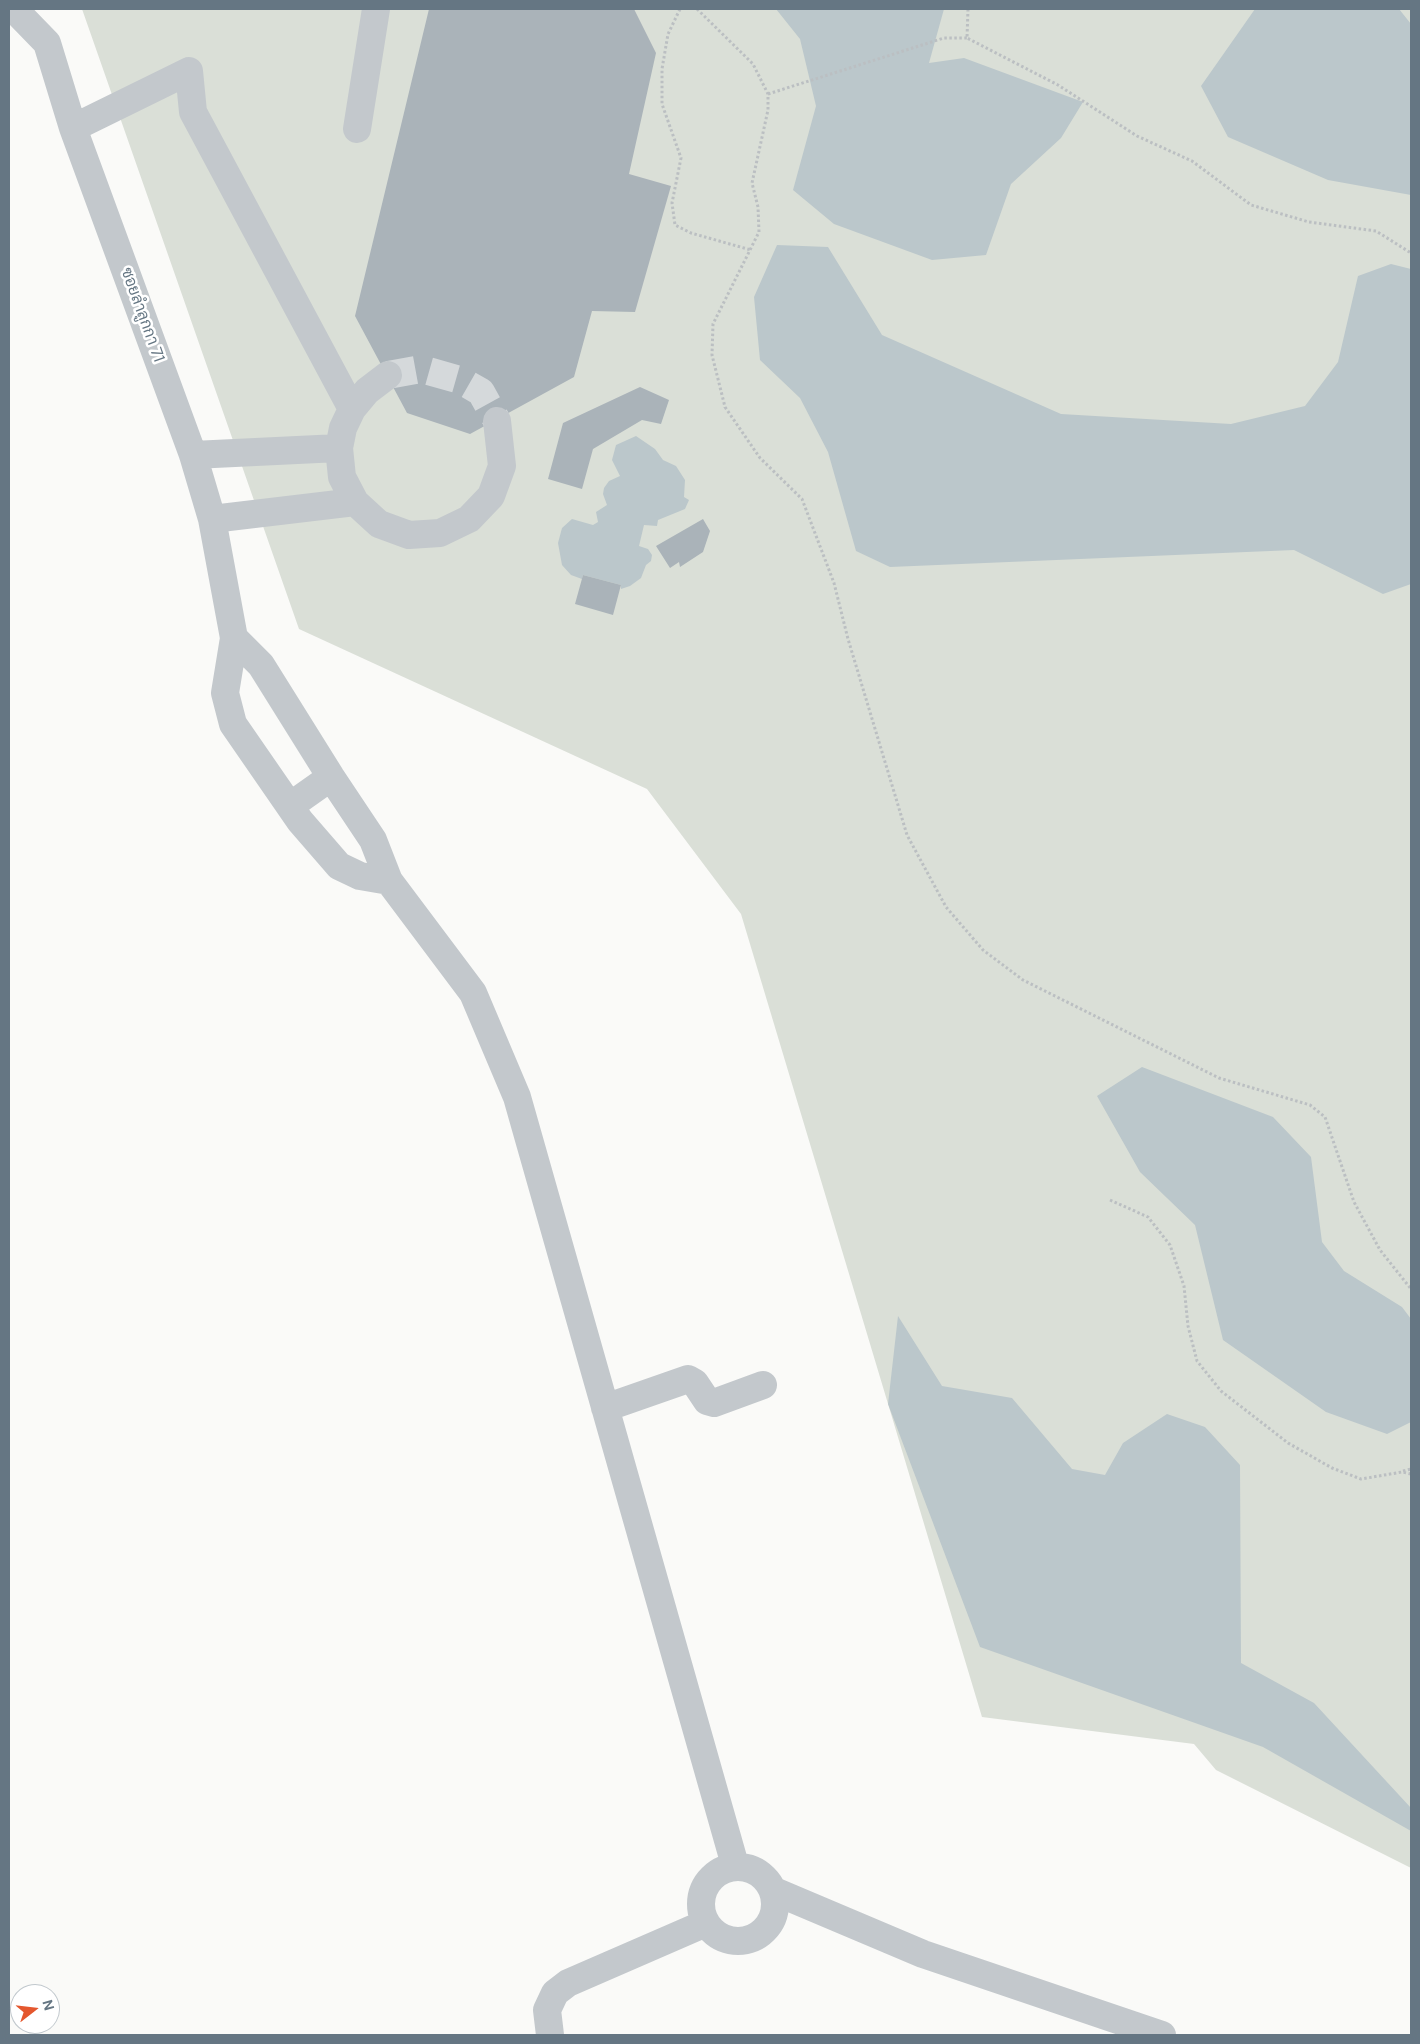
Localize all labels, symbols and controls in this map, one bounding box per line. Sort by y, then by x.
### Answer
street label: ซอยลำลูกกา 71 [116,265,168,365]
north arrow [10,1984,60,2034]
text: N [38,1998,59,2013]

